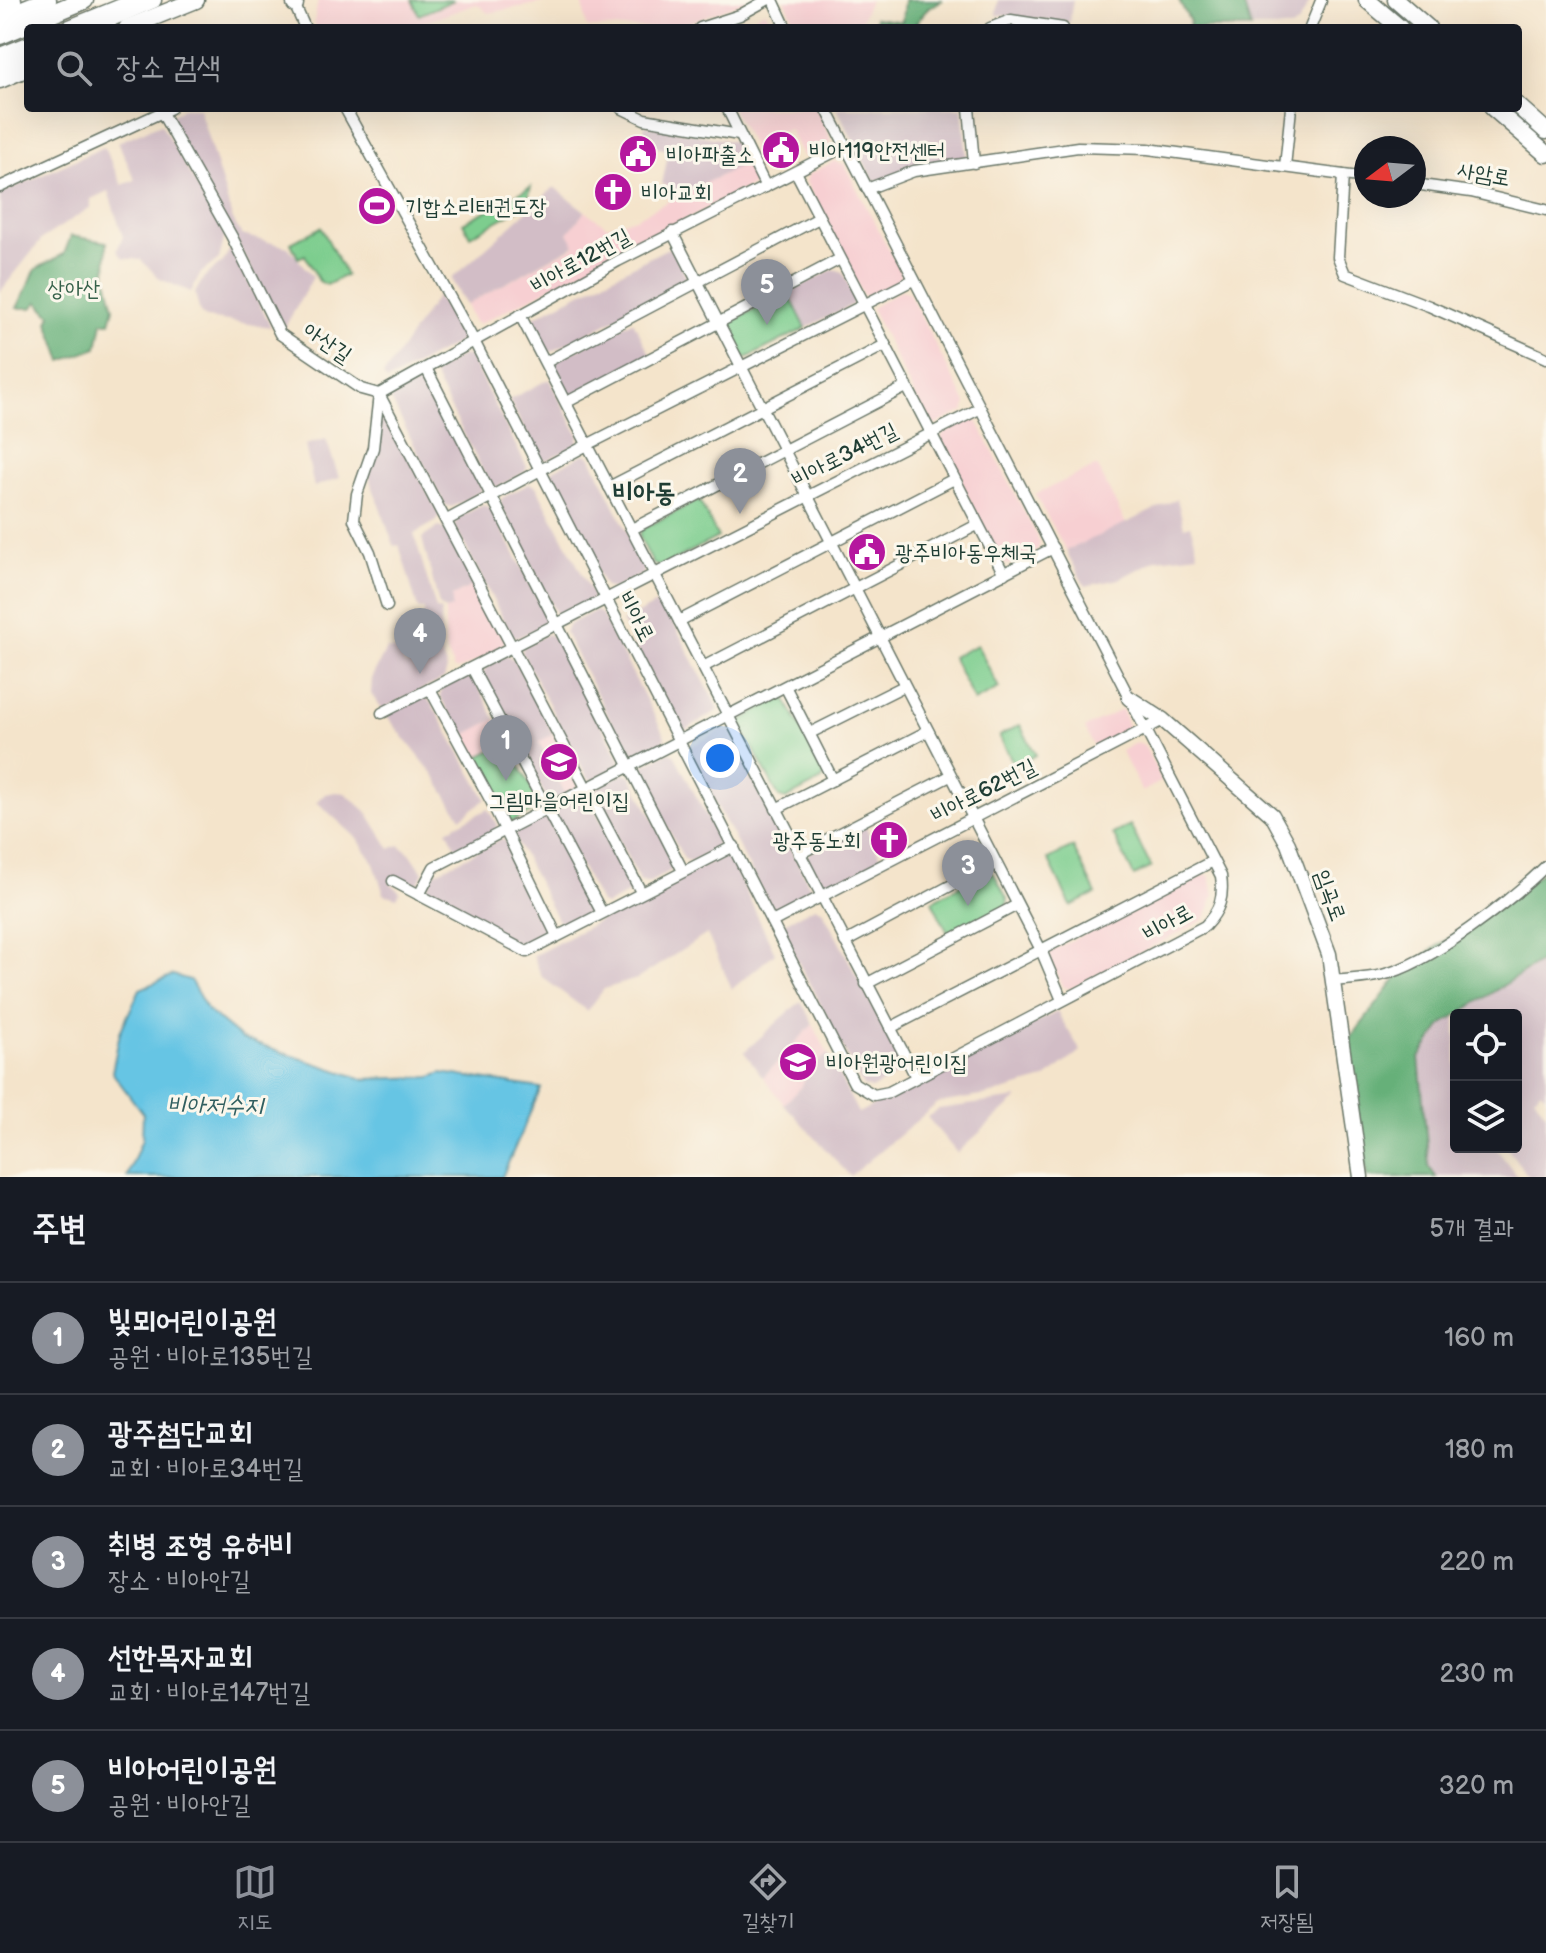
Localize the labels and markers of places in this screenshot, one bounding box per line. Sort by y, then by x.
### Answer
public building icon: 비아119안전센터 [760,129,802,171]
public building icon: 비아파출소 [617,133,659,175]
place label: 비아119안전센터 [809,138,945,165]
place label: 비아파출소 [666,142,755,169]
church icon: 비아교회 [592,171,634,213]
place label: 비아교회 [641,180,712,207]
sports icon: 기합소리태권도장 [356,185,398,227]
place label: 기합소리태권도장 [405,194,547,221]
pin: 5 [741,259,793,325]
pin: 2 [714,448,766,514]
public building icon: 광주비아동우체국 [846,531,888,573]
place label: 광주비아동우체국 [895,540,1037,567]
pin: 4 [394,608,446,674]
pin: 1 [480,715,532,781]
school or university icon: 그림마을어린이집 [538,741,580,783]
place label: 그림마을어린이집 [488,788,630,815]
church icon: 광주동노회 [868,819,910,861]
place label: 광주동노회 [772,828,861,855]
pin: 3 [942,840,994,906]
school or university icon: 비아원광어린이집 [777,1041,819,1083]
place label: 비아원광어린이집 [826,1050,968,1077]

